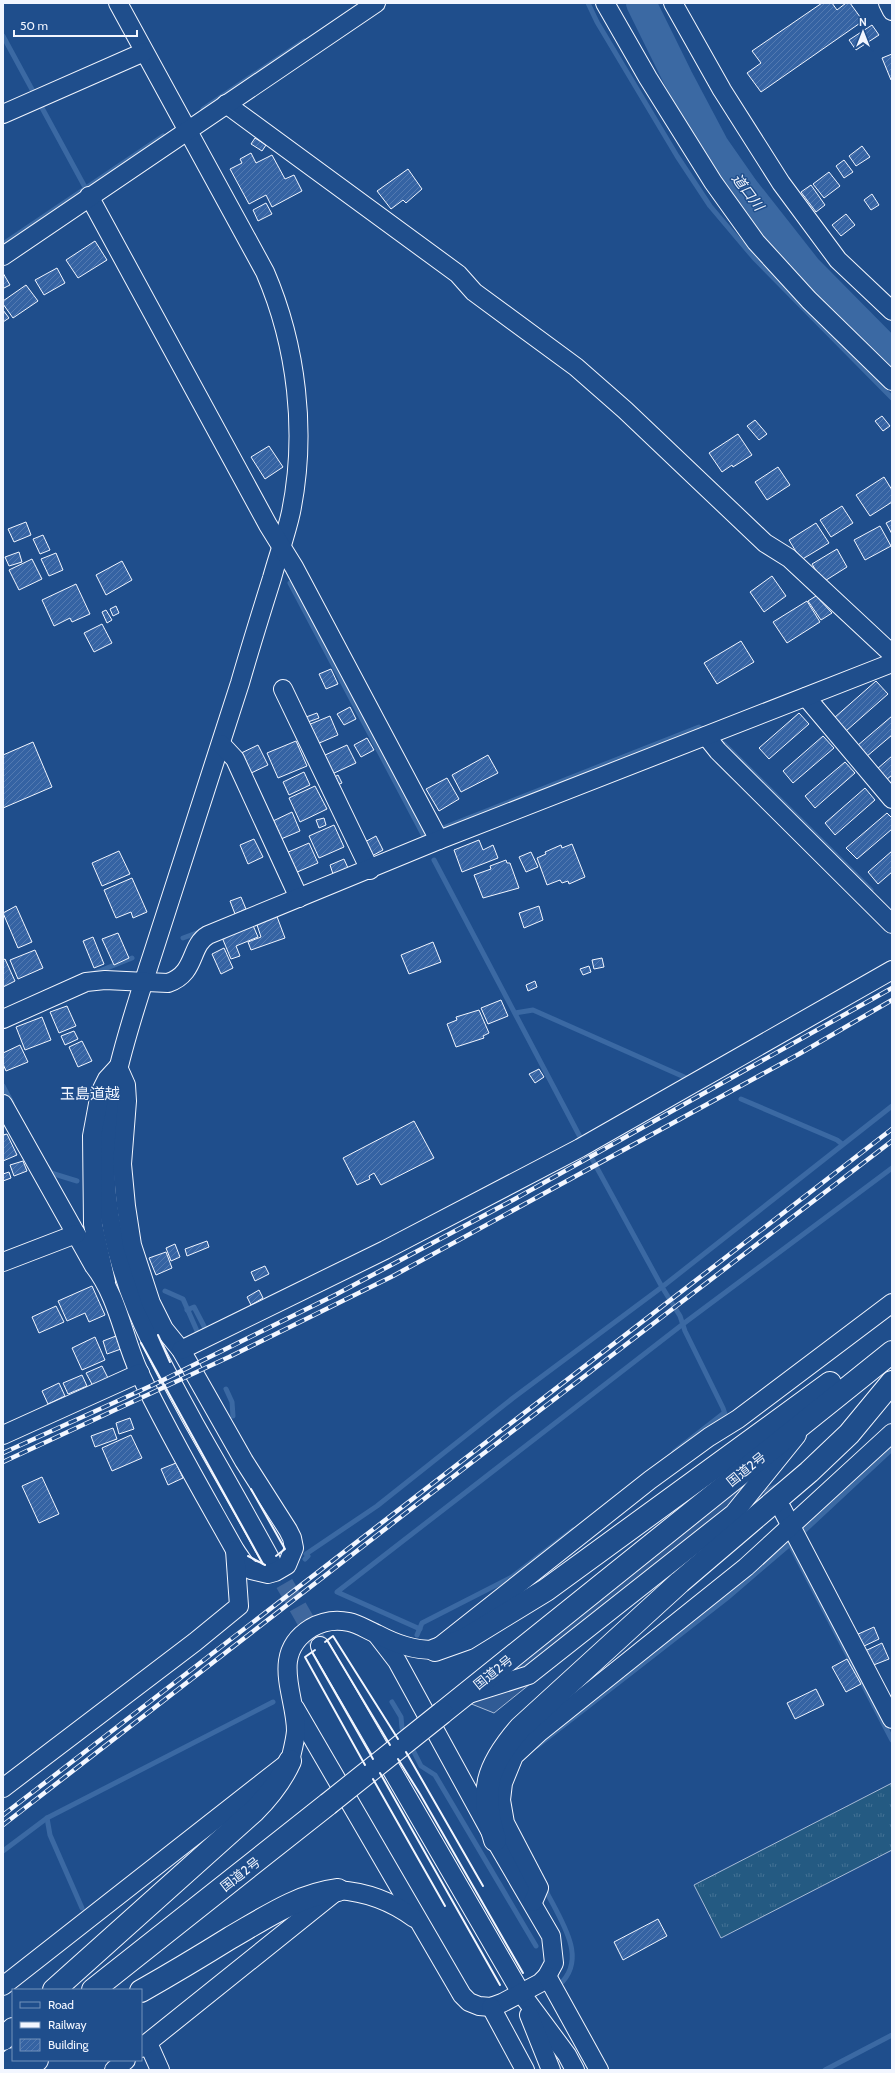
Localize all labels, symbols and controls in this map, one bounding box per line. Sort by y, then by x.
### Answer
scale bar [14,12,137,38]
north arrow [843,12,883,52]
text: N [859,15,867,29]
text: 50 m [20,18,48,33]
water label: 道口川 [728,170,769,216]
district label: 玉島道越 [60,1085,120,1103]
street label: 国道2号 [723,1448,769,1490]
street label: 国道2号 [470,1651,516,1693]
street label: 国道2号 [217,1854,263,1894]
legend [12,1989,142,2061]
text: Road [48,1997,74,2012]
text: Railway [48,2017,86,2032]
text: Building [48,2037,90,2052]

